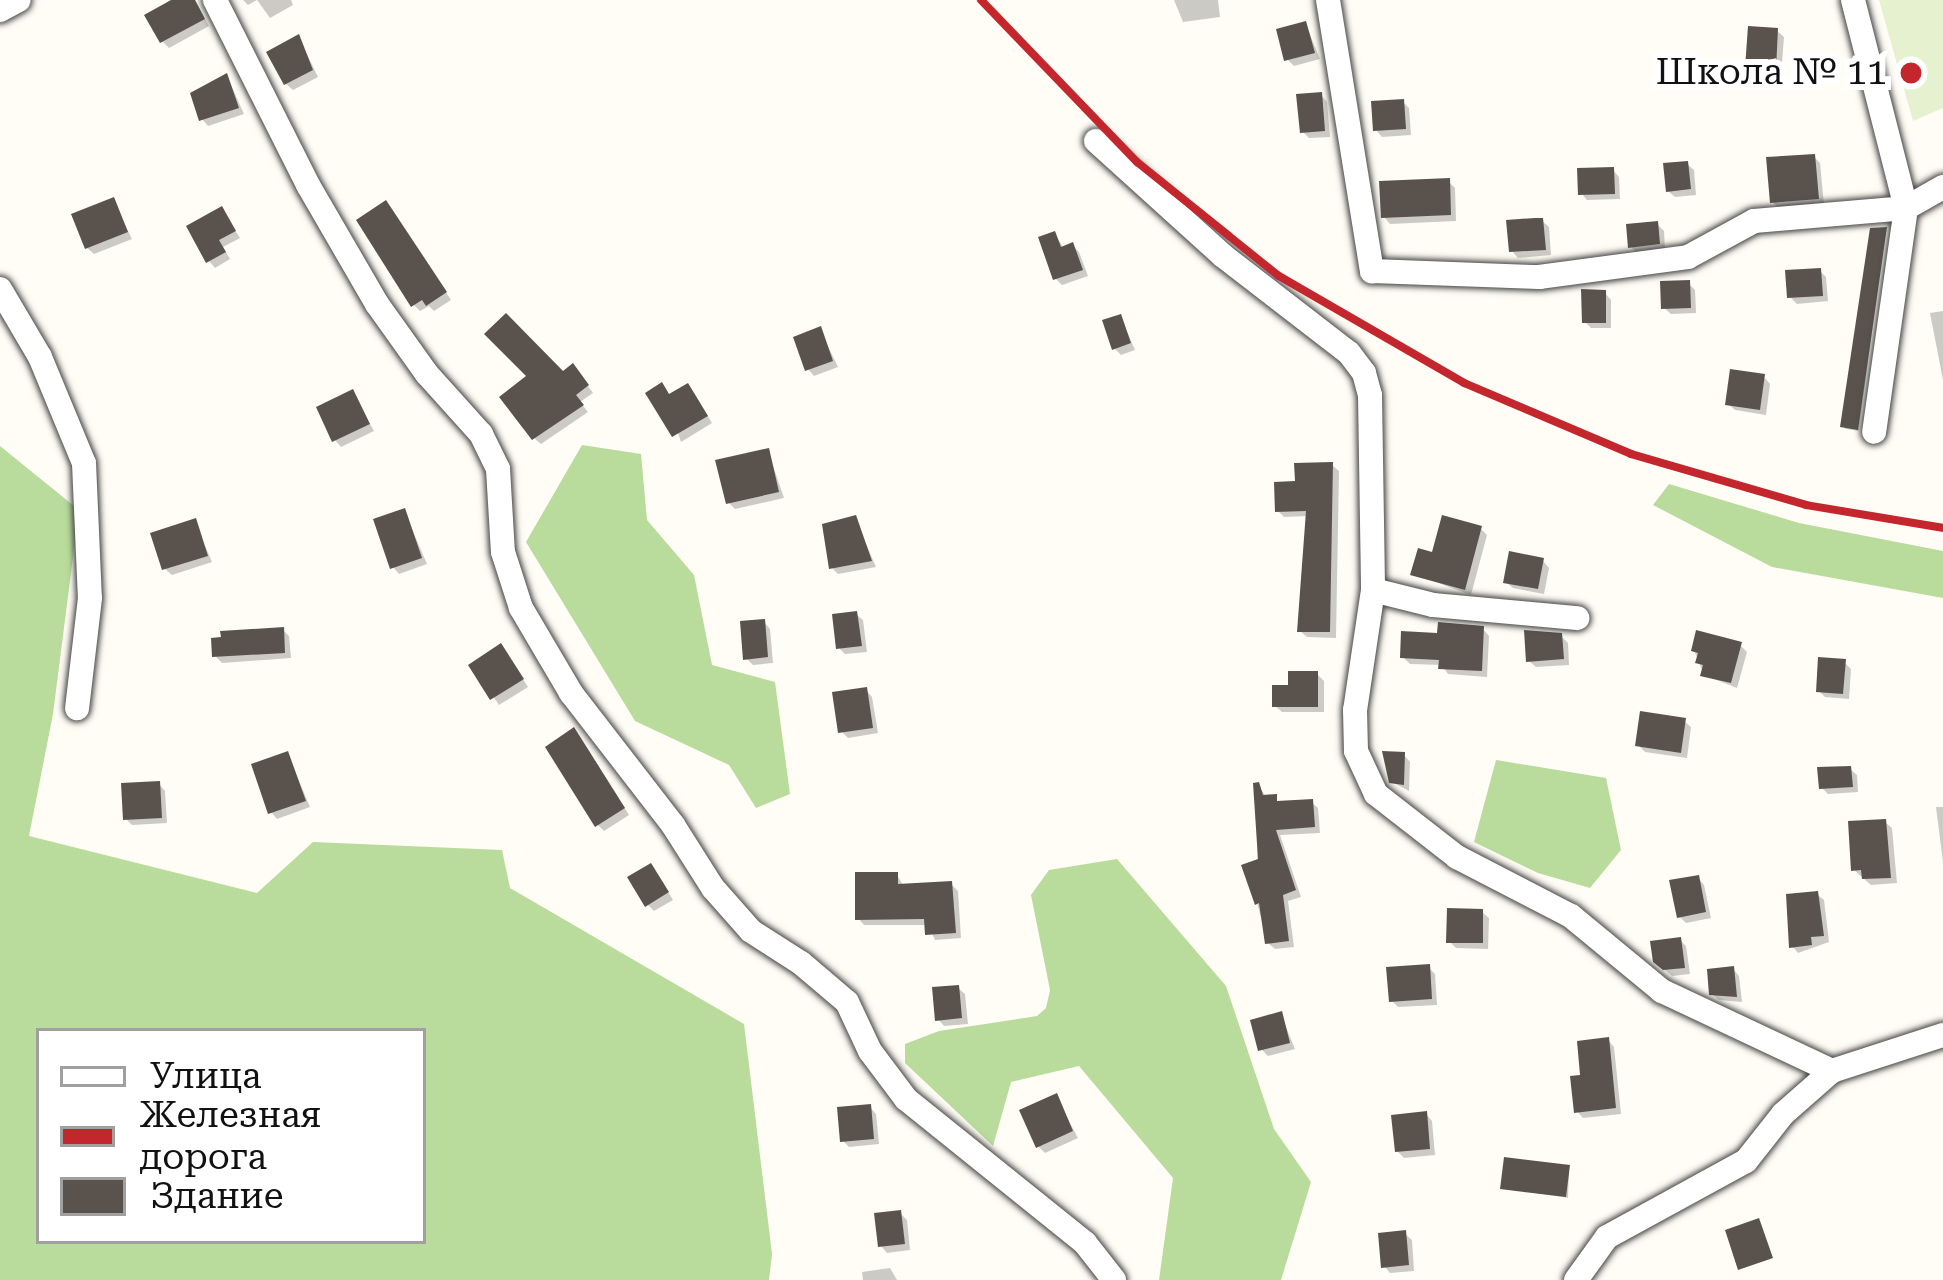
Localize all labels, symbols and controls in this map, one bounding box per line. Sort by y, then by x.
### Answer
place label: Школа № 11 [1656,51,1887,95]
marker: Школа № 11 [1898,60,1924,86]
legend [36,1028,426,1244]
text: Улица [150,1055,262,1097]
text: Железная дорога [139,1094,321,1178]
text: Здание [150,1175,283,1217]

